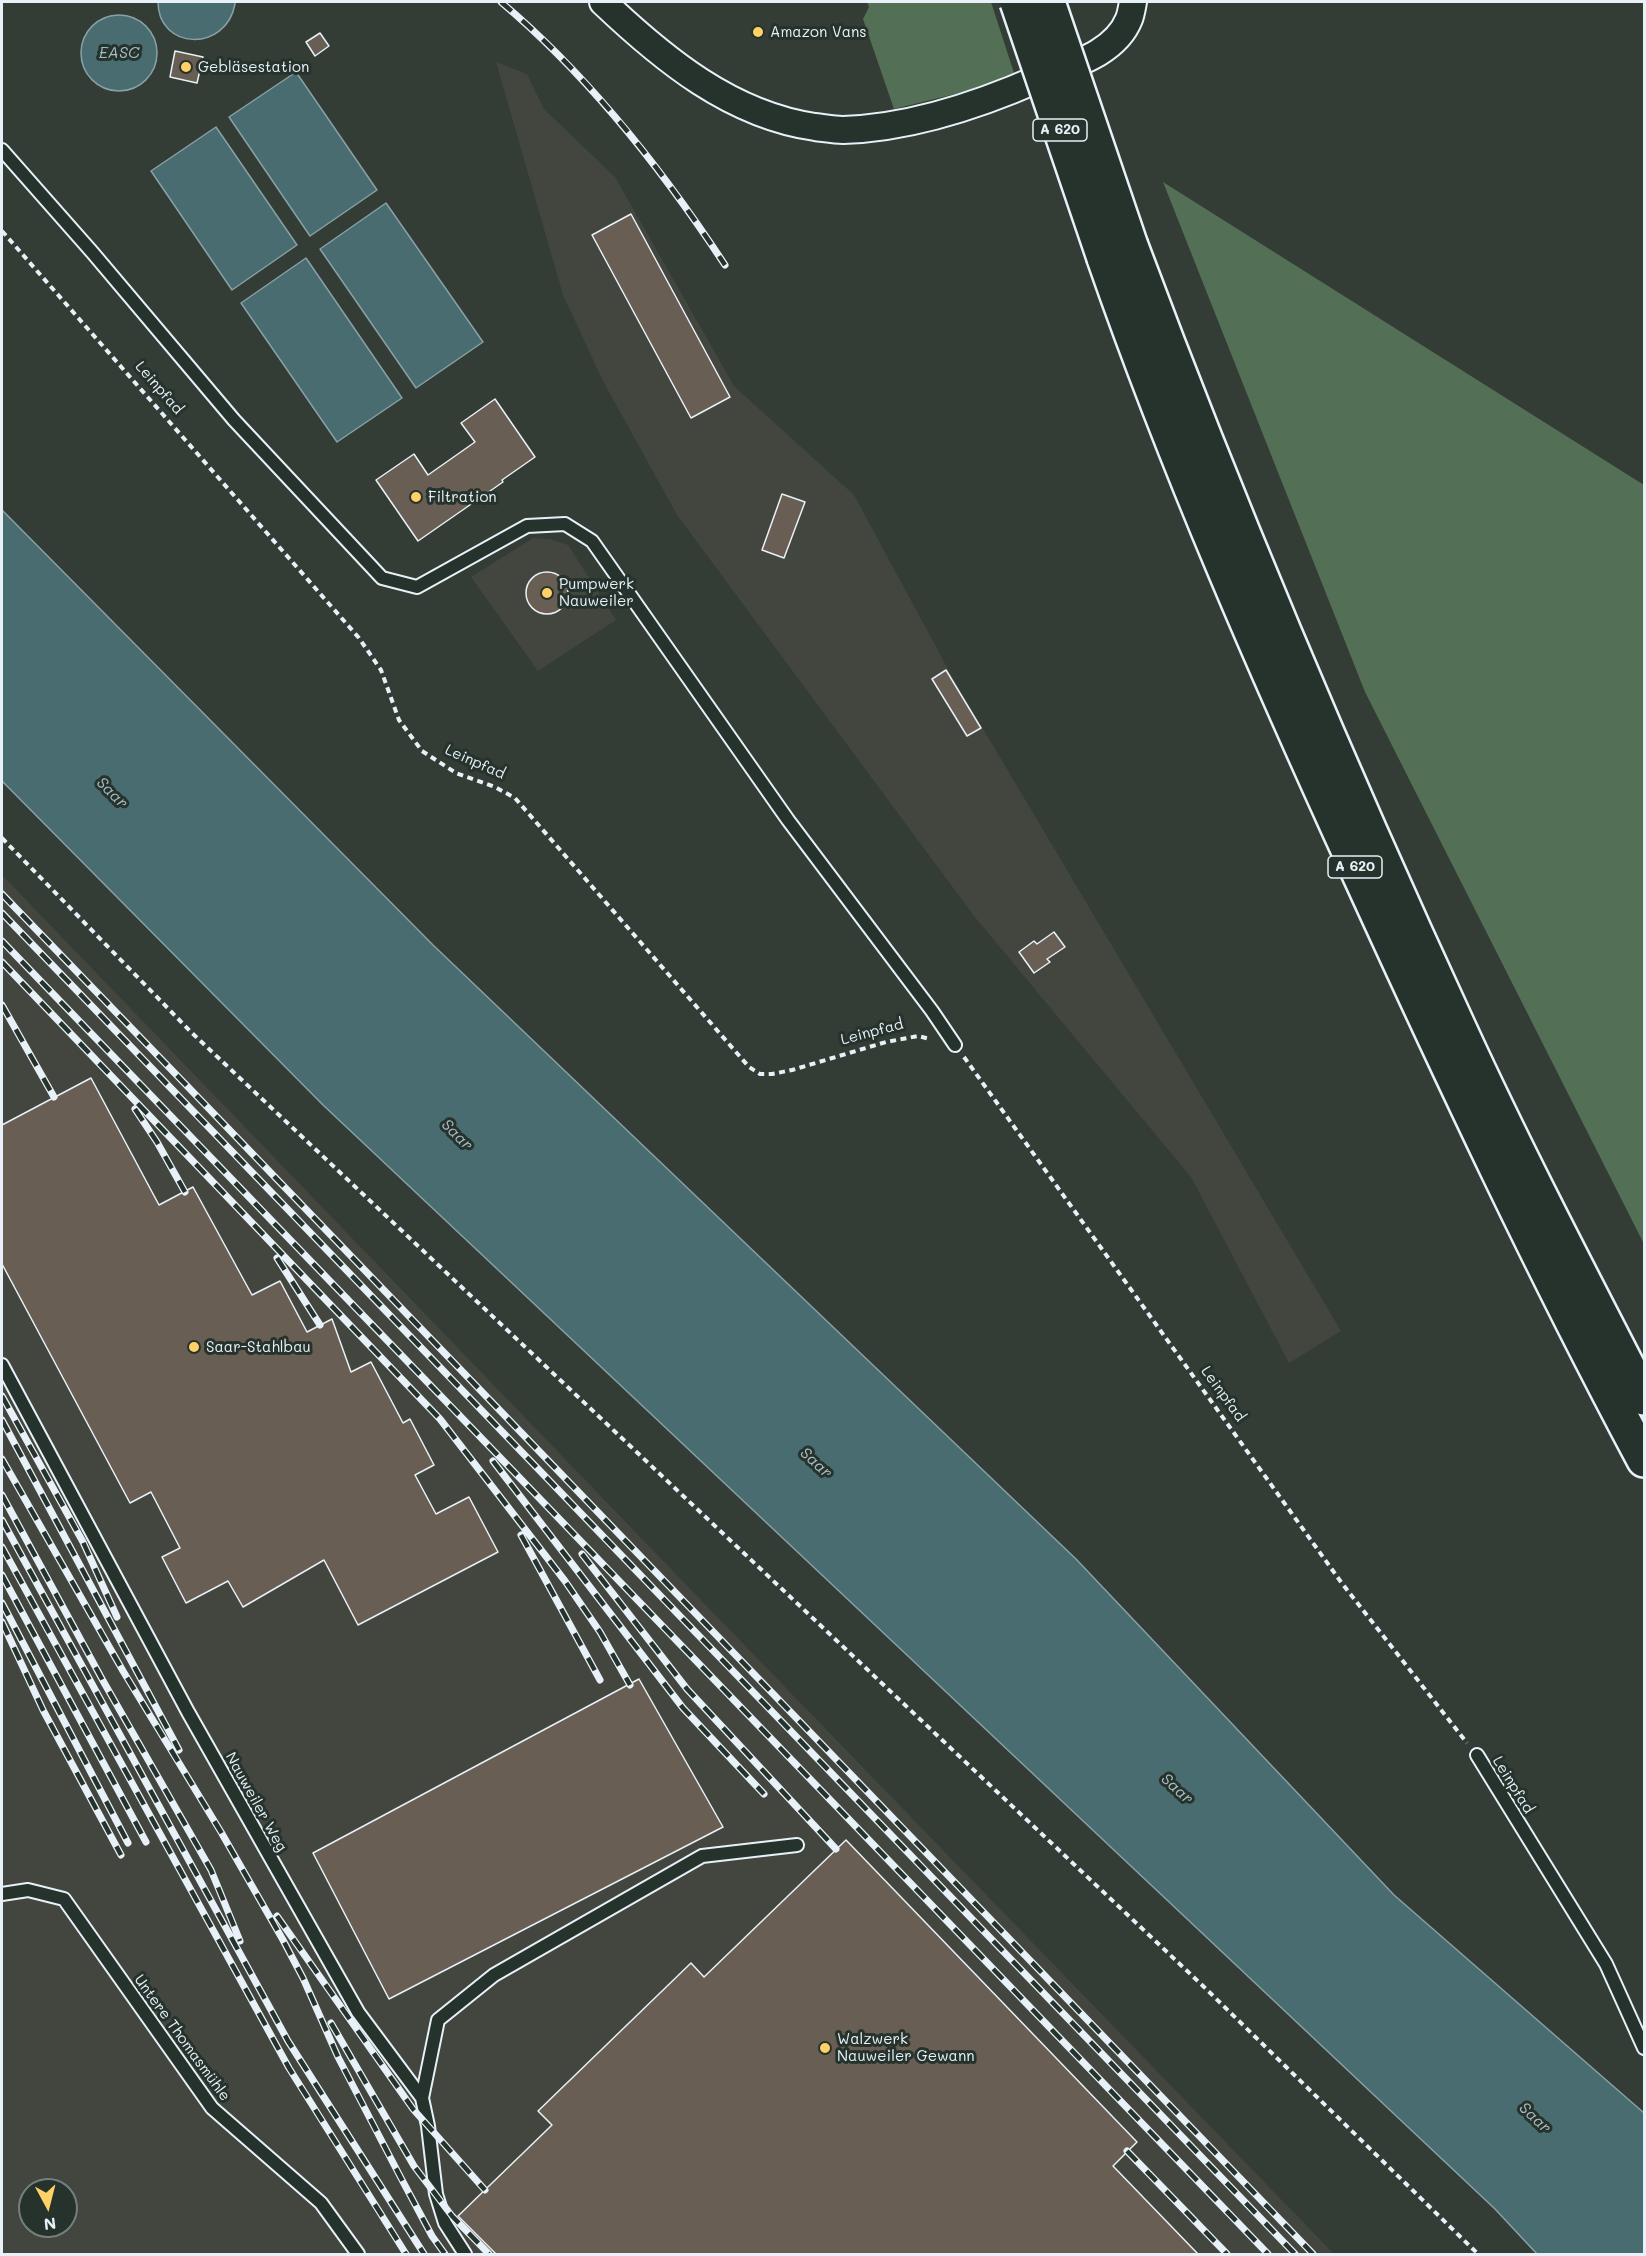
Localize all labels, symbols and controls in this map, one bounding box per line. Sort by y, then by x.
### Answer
place label: Amazon Vans [770,23,867,41]
marker: Amazon Vans [751,25,765,39]
water label: EASC [99,43,139,63]
place label: Gebläsestation [198,58,309,76]
marker: Gebläsestation [179,60,193,74]
road number: A 620 [1033,119,1087,141]
street label: Leinpfad [131,358,187,418]
place label: Filtration [428,488,497,506]
marker: Filtration [409,490,423,504]
place label: Pumpwerk Nauweiler [559,575,634,610]
marker: Pumpwerk Nauweiler [540,586,554,600]
street label: Leinpfad [442,741,508,783]
water label: Saar [92,773,132,813]
road number: A 620 [1328,856,1382,878]
street label: Leinpfad [839,1015,905,1049]
water label: Saar [437,1115,477,1155]
place label: Saar-Stahlbau [206,1338,311,1356]
marker: Saar-Stahlbau [187,1340,201,1354]
street label: Leinpfad [1197,1363,1249,1425]
water label: Saar [796,1443,836,1483]
street label: Nauweiler Weg [221,1749,291,1855]
street label: Leinpfad [1488,1753,1538,1817]
water label: Saar [1157,1769,1197,1809]
street label: Untere Thomasmühle [130,1971,234,2105]
place label: Walzwerk Nauweiler Gewann [837,2030,975,2065]
marker: Walzwerk Nauweiler Gewann [818,2041,832,2055]
water label: Saar [1515,2098,1555,2138]
north arrow [18,2178,78,2238]
text: N [43,2213,57,2236]

